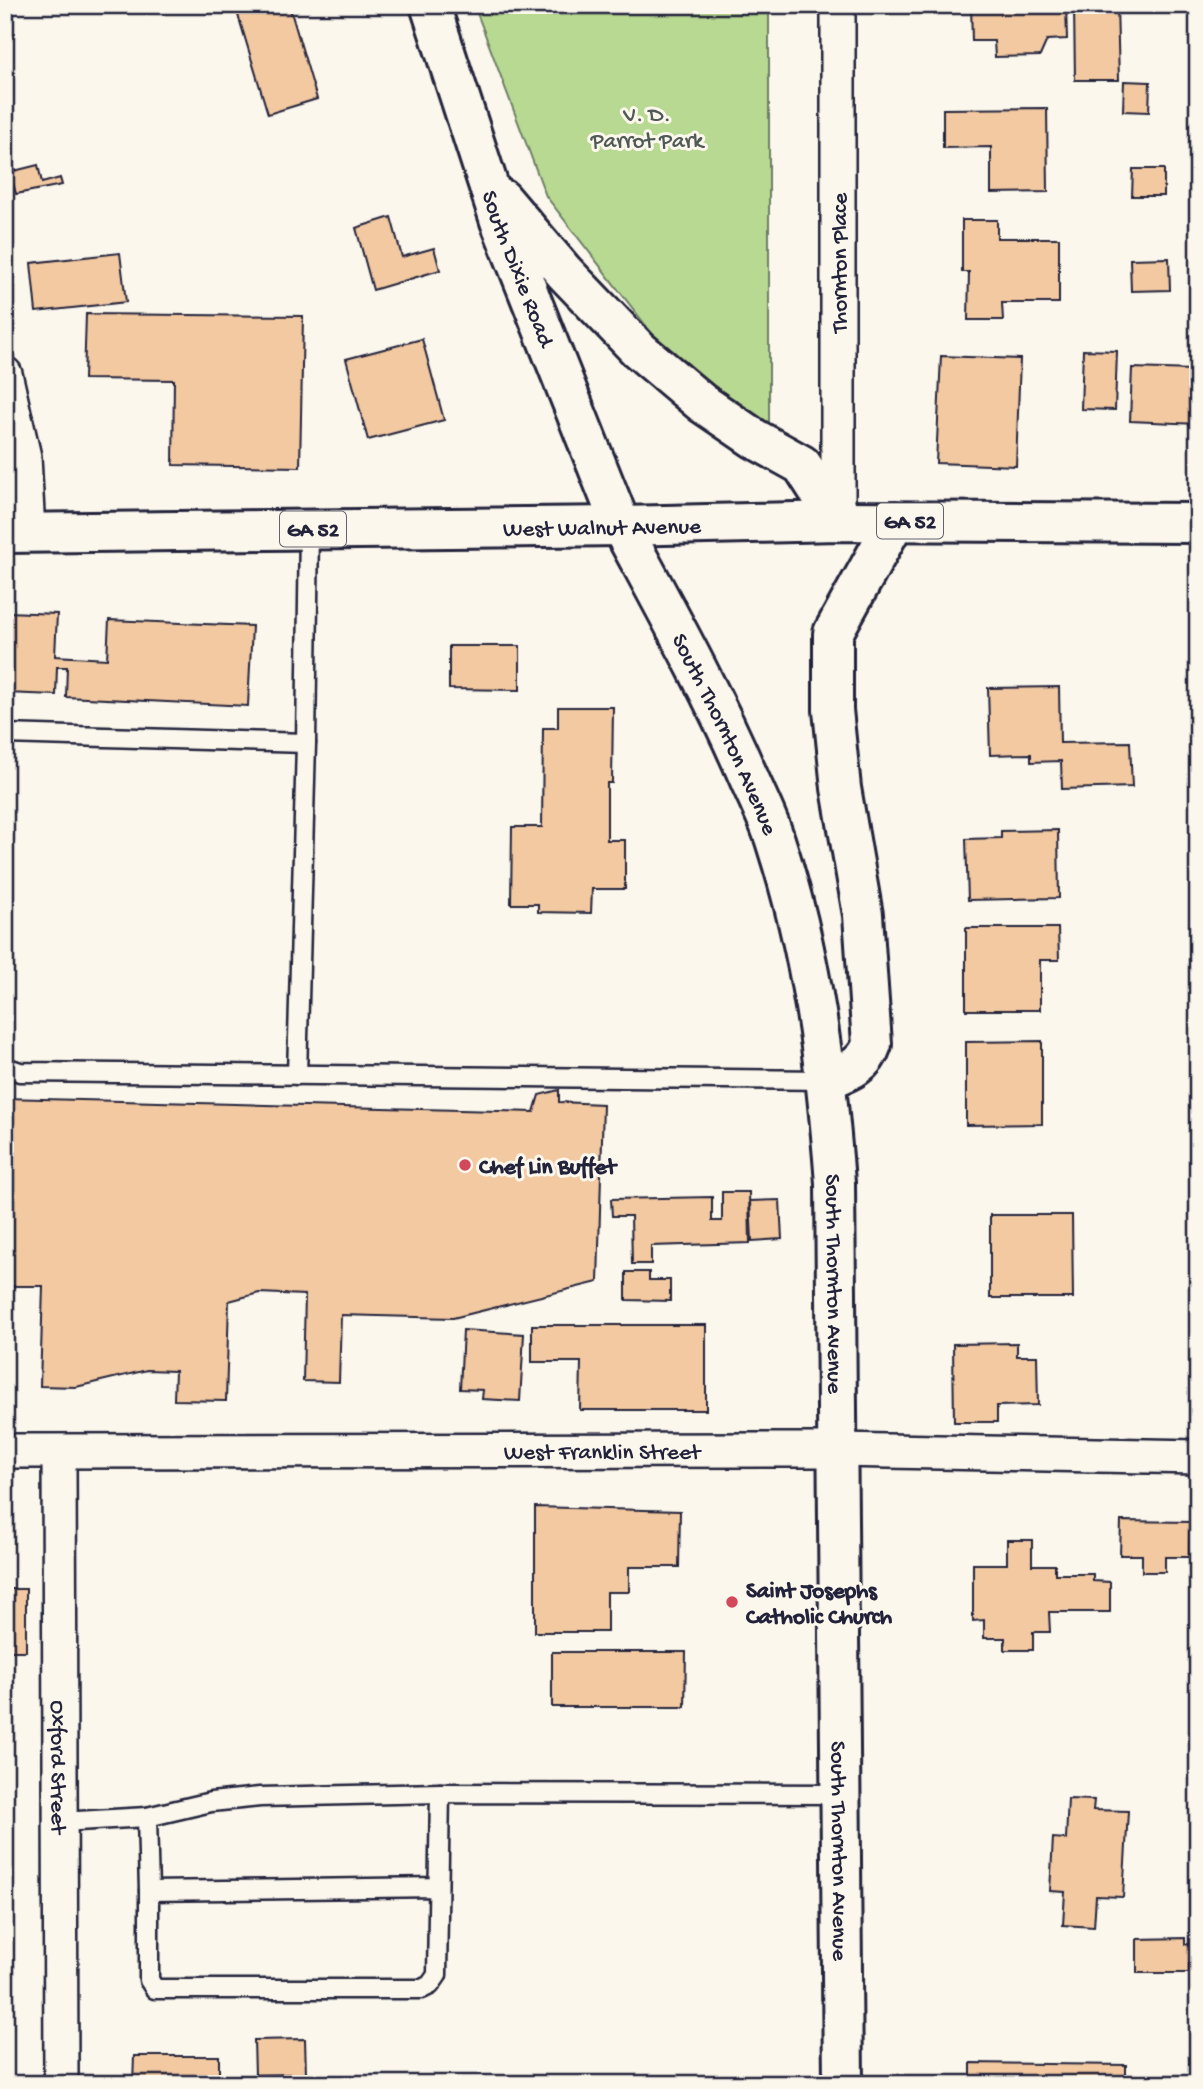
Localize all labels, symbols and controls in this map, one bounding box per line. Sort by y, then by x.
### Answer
park label: V. D. Parrot Park [590,103,706,156]
street label: South Dixie Road [474,188,559,353]
street label: Thornton Place [828,192,855,335]
road number: GA 52 [877,504,943,538]
road number: GA 52 [280,512,346,546]
street label: West Walnut Avenue [503,514,702,544]
street label: South Thornton Avenue [664,630,783,840]
place label: Chef Lin Buffet [479,1155,618,1182]
marker: Chef Lin Buffet [457,1157,473,1173]
street label: South Thornton Avenue [817,1173,847,1395]
street label: West Franklin Street [504,1440,702,1467]
place label: Saint Josephs Catholic Church [746,1579,893,1632]
marker: Saint Josephs Catholic Church [724,1594,740,1610]
street label: Oxford Street [43,1700,70,1835]
street label: South Thornton Avenue [823,1741,852,1962]

